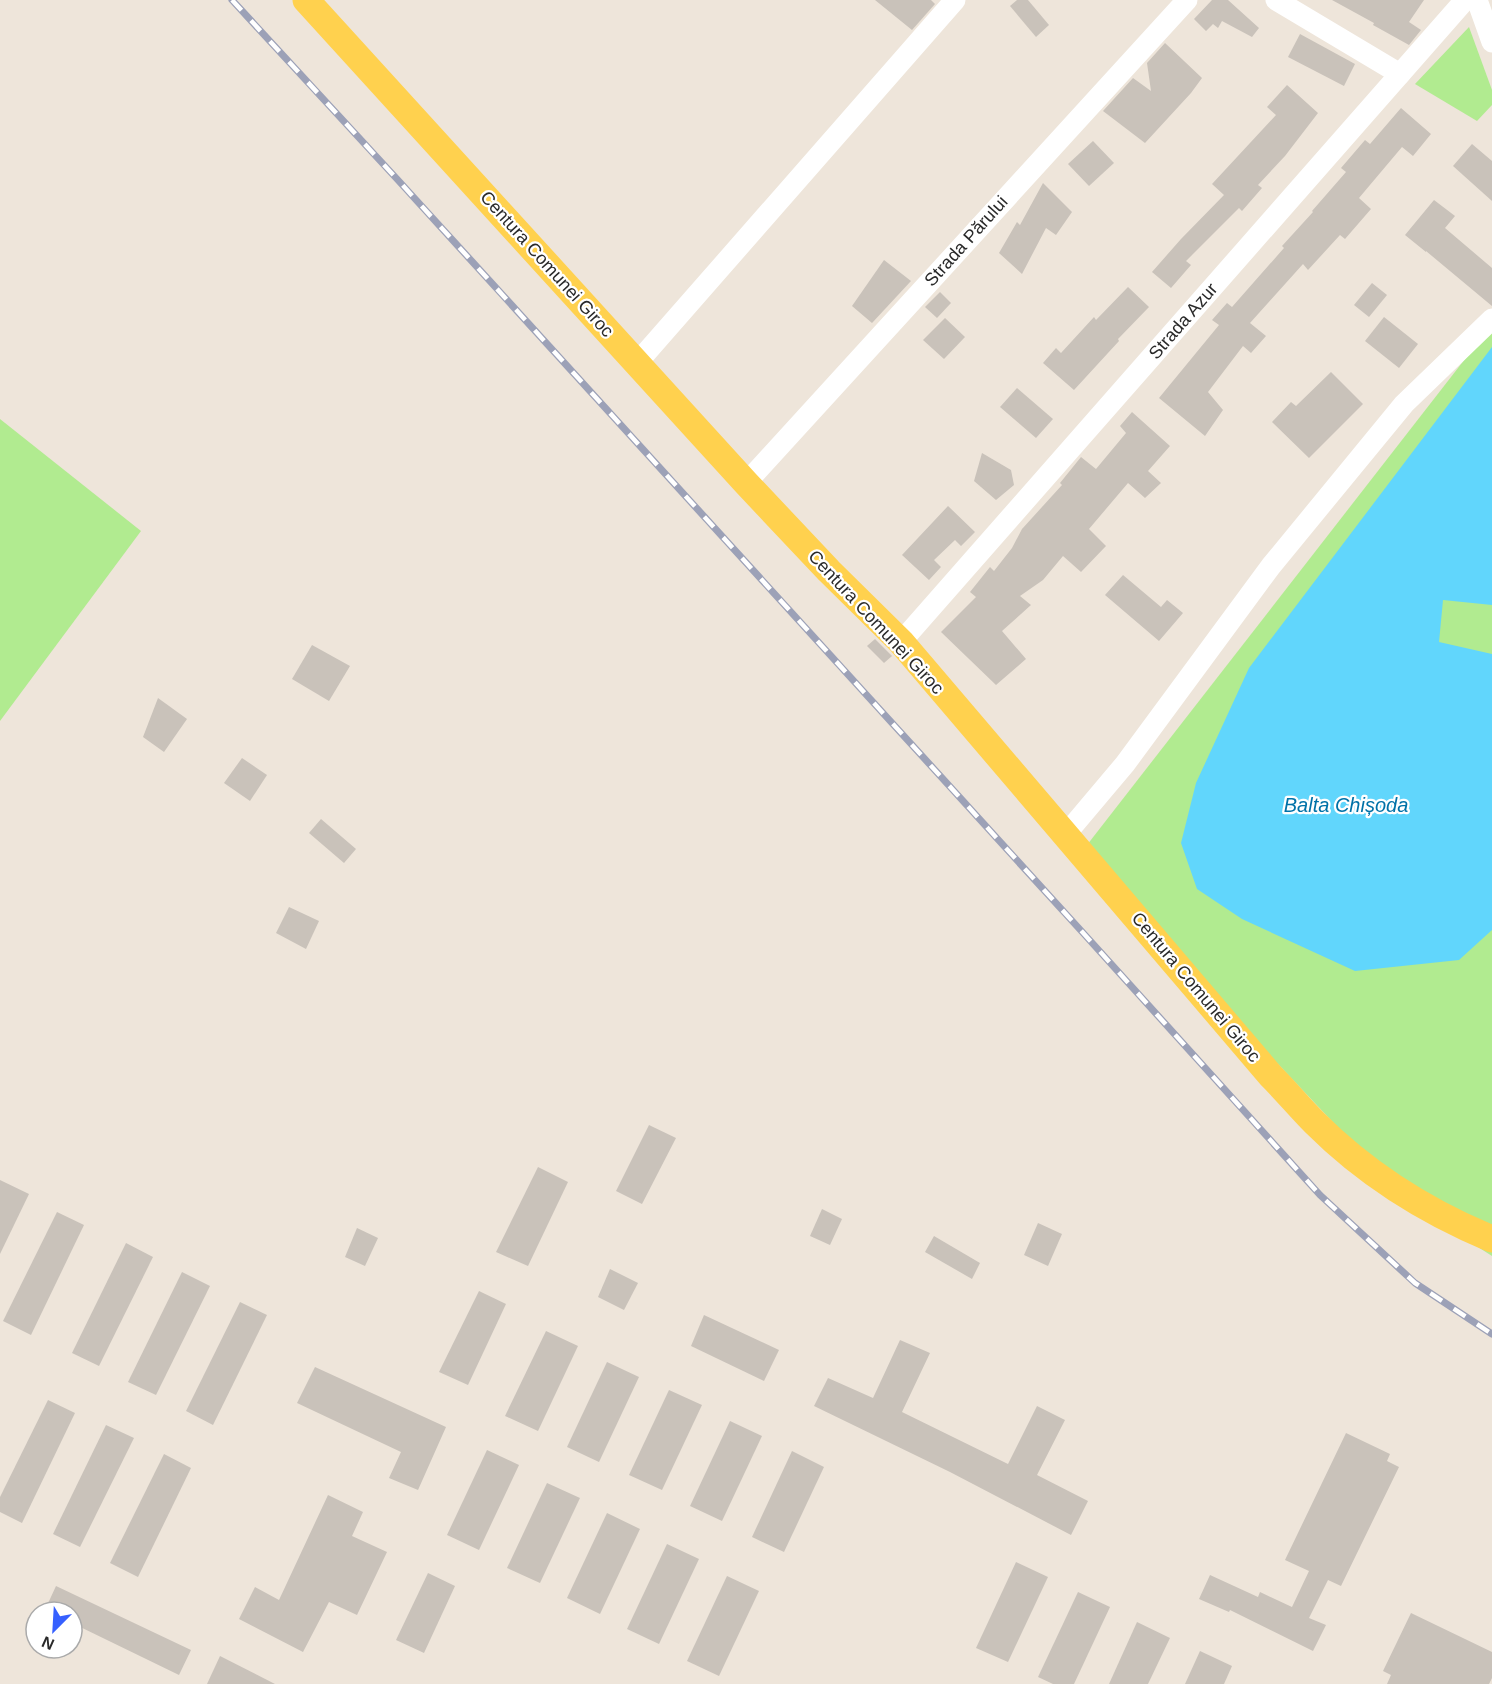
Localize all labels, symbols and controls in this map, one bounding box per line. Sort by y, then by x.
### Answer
street label: Centura Comunei Giroc [476,187,618,341]
street label: Strada Părului [920,192,1012,290]
street label: Strada Azur [1145,279,1221,363]
street label: Centura Comunei Giroc [804,546,948,698]
water label: Balta Chișoda [1284,794,1408,816]
street label: Centura Comunei Giroc [1128,908,1264,1066]
north arrow [24,1600,84,1660]
text: N [39,1633,57,1653]

